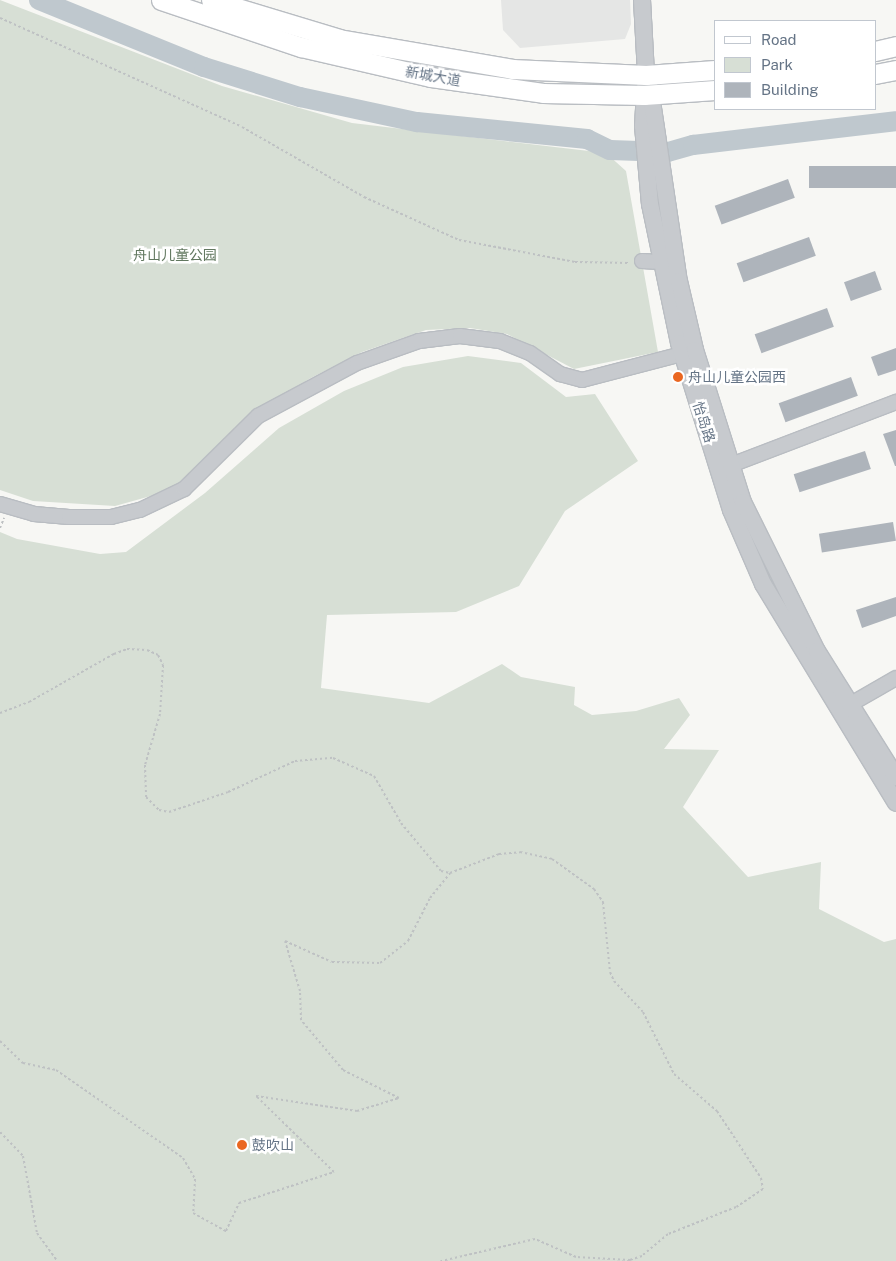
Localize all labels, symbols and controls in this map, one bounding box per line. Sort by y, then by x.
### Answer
legend [714,20,876,110]
text: Road [761,31,797,48]
text: Park [761,56,793,73]
street label: 新城大道 [404,63,462,89]
text: Building [761,81,819,98]
park label: 舟山儿童公园 [133,247,217,263]
place label: 舟山儿童公园西 [688,369,786,385]
marker: 舟山儿童公园西 [672,371,684,383]
street label: 怡岛路 [690,399,718,445]
place label: 鼓吹山 [252,1137,294,1153]
marker: 鼓吹山 [236,1139,248,1151]

